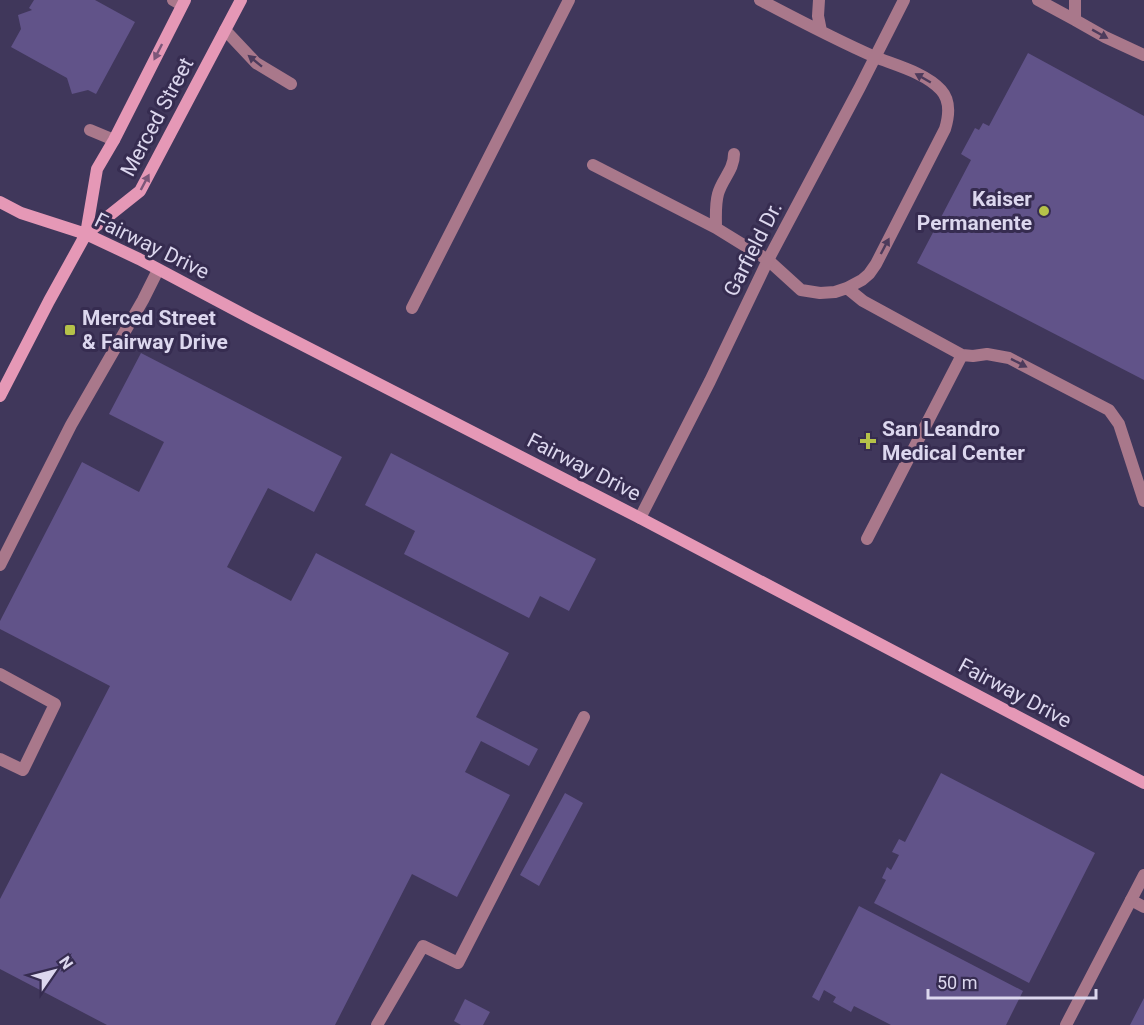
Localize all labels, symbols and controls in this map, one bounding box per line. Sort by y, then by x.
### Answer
one-way arrow [1092,29,1109,39]
one-way arrow [153,44,163,61]
street label: Merced Street [116,53,198,180]
one-way arrow [247,54,263,67]
one-way arrow [915,72,931,83]
one-way arrow [140,173,150,190]
place label: Kaiser Permanente [917,187,1032,235]
street label: Garfield Dr. [719,198,787,300]
marker: Kaiser Permanente [1037,204,1051,218]
street label: Fairway Drive [91,208,213,284]
one-way arrow [880,238,890,255]
place label: Merced Street & Fairway Drive [82,306,228,354]
marker: Merced Street & Fairway Drive [63,323,77,337]
one-way arrow [1010,358,1027,368]
place label: San Leandro Medical Center [882,417,1025,465]
street label: Fairway Drive [523,428,645,506]
marker: San Leandro Medical Center [859,432,877,450]
street label: Fairway Drive [954,653,1076,733]
north arrow [24,941,84,1001]
text: N [55,953,77,973]
scale bar [928,962,1096,1000]
text: 50 m [937,972,977,993]

